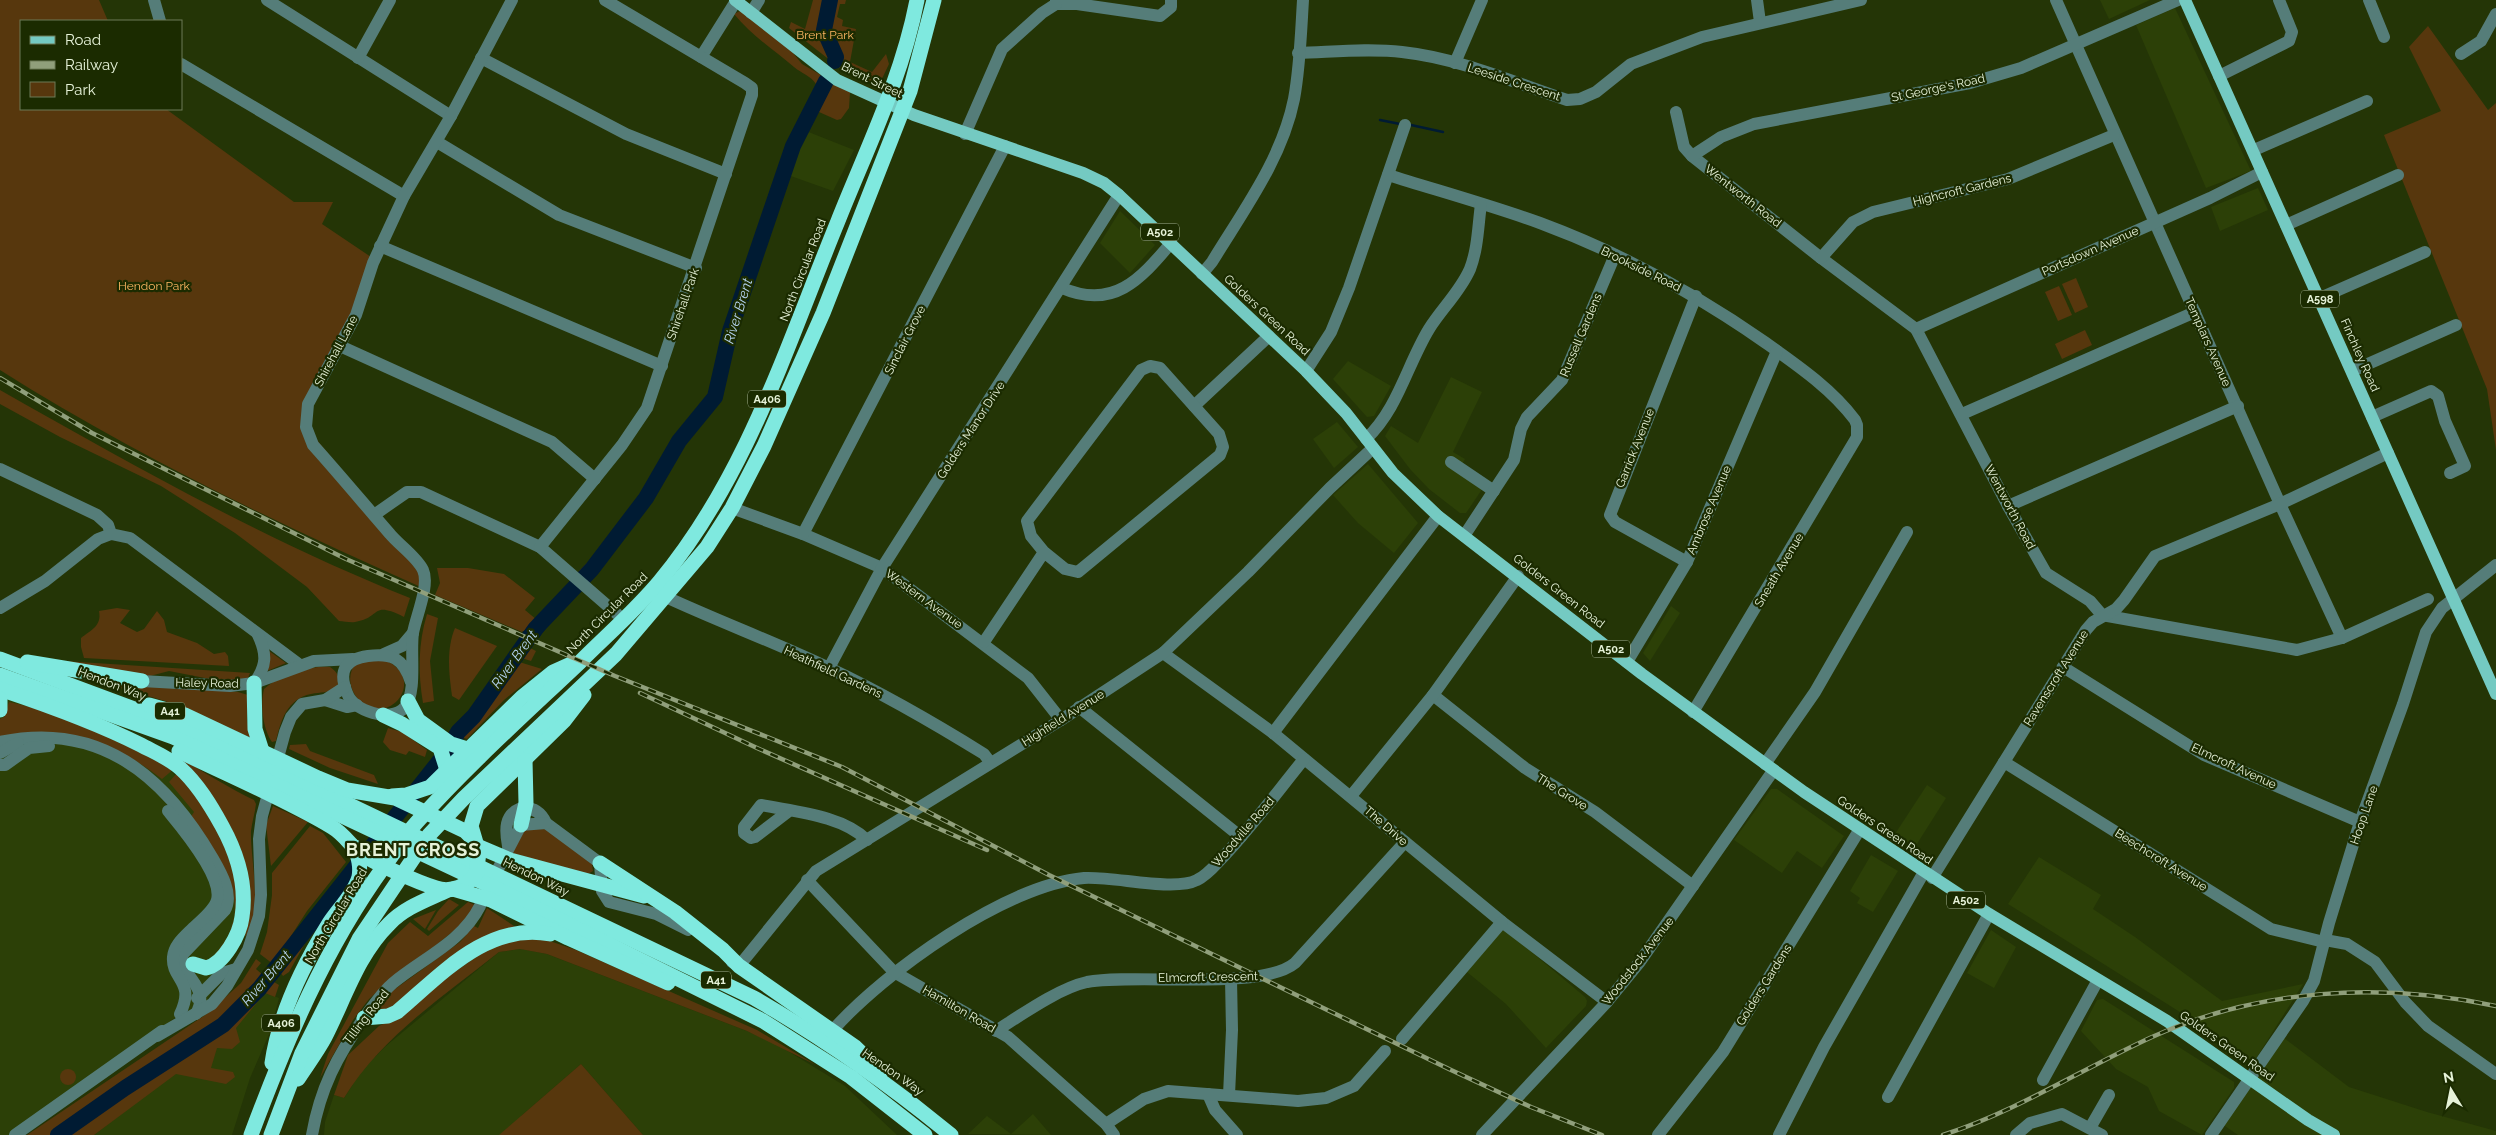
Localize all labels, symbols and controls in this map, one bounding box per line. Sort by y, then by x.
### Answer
legend [20,20,182,110]
park label: Brent Park [796,28,854,42]
text: Road [65,31,101,49]
text: Railway [65,56,118,74]
street label: Brent Street [839,59,905,101]
street label: Leeside Crescent [1466,60,1562,104]
street label: St George's Road [1890,71,1986,105]
text: Park [65,81,96,99]
street label: Wentworth Road [1702,162,1784,230]
street label: Highcroft Gardens [1911,171,2013,209]
street label: North Circular Road [777,217,829,323]
road number: A502 [1141,223,1179,240]
street label: Portsdown Avenue [2039,223,2141,279]
street label: Brookside Road [1599,244,1683,294]
street label: Shirehall Park [664,266,702,342]
street label: Golders Green Road [1221,272,1313,358]
water label: River Brent [721,276,756,345]
park label: Hendon Park [118,279,191,293]
road number: A598 [2301,290,2339,308]
street label: Russell Gardens [1557,291,1605,379]
street label: Templars Avenue [2182,295,2234,389]
street label: Sinclair Grove [882,303,928,377]
street label: Shirehall Lane [311,313,361,389]
street label: Finchley Road [2338,316,2382,394]
street label: Golders Manor Drive [934,379,1008,481]
road number: A406 [748,390,786,408]
street label: Garrick Avenue [1613,406,1657,490]
street label: Wentworth Road [1982,462,2038,552]
street label: Ambrose Avenue [1684,463,1734,557]
street label: Sneath Avenue [1751,531,1807,609]
street label: Golders Green Road [1511,551,1607,631]
street label: Western Avenue [883,566,965,632]
street label: North Circular Road [564,570,650,656]
water label: River Brent [488,627,541,691]
street label: Ravenscroft Avenue [2021,627,2091,729]
road number: A502 [1592,641,1630,658]
street label: Heathfield Gardens [782,643,884,701]
street label: Hendon Way [76,665,148,704]
street label: Haley Road [175,675,239,691]
street label: Highfield Avenue [1019,687,1107,749]
road number: A41 [155,702,185,719]
street label: Elmcroft Avenue [2189,740,2279,792]
street label: The Grove [1534,771,1590,813]
street label: Hoop Lane [2347,784,2381,846]
street label: Golders Green Road [1835,793,1935,867]
street label: Woodville Road [1209,794,1277,870]
street label: The Drive [1361,803,1411,849]
street label: Beechcroft Avenue [2112,826,2210,894]
district label: BRENT CROSS [346,839,480,860]
street label: Hendon Way [501,855,572,899]
street label: North Circular Road [302,866,370,966]
road number: A502 [1947,892,1985,908]
street label: Woodstock Avenue [1599,914,1677,1008]
street label: Golders Gardens [1733,942,1795,1028]
water label: River Brent [238,947,294,1009]
street label: Elmcroft Crescent [1158,969,1258,985]
road number: A41 [701,972,731,988]
street label: Hamilton Road [920,982,998,1036]
street label: Tilling Road [340,987,392,1047]
street label: Golders Green Road [2177,1008,2277,1084]
road number: A406 [262,1014,300,1032]
street label: Hendon Way [860,1046,927,1099]
north arrow [2426,1065,2476,1115]
text: N [2442,1068,2455,1086]

